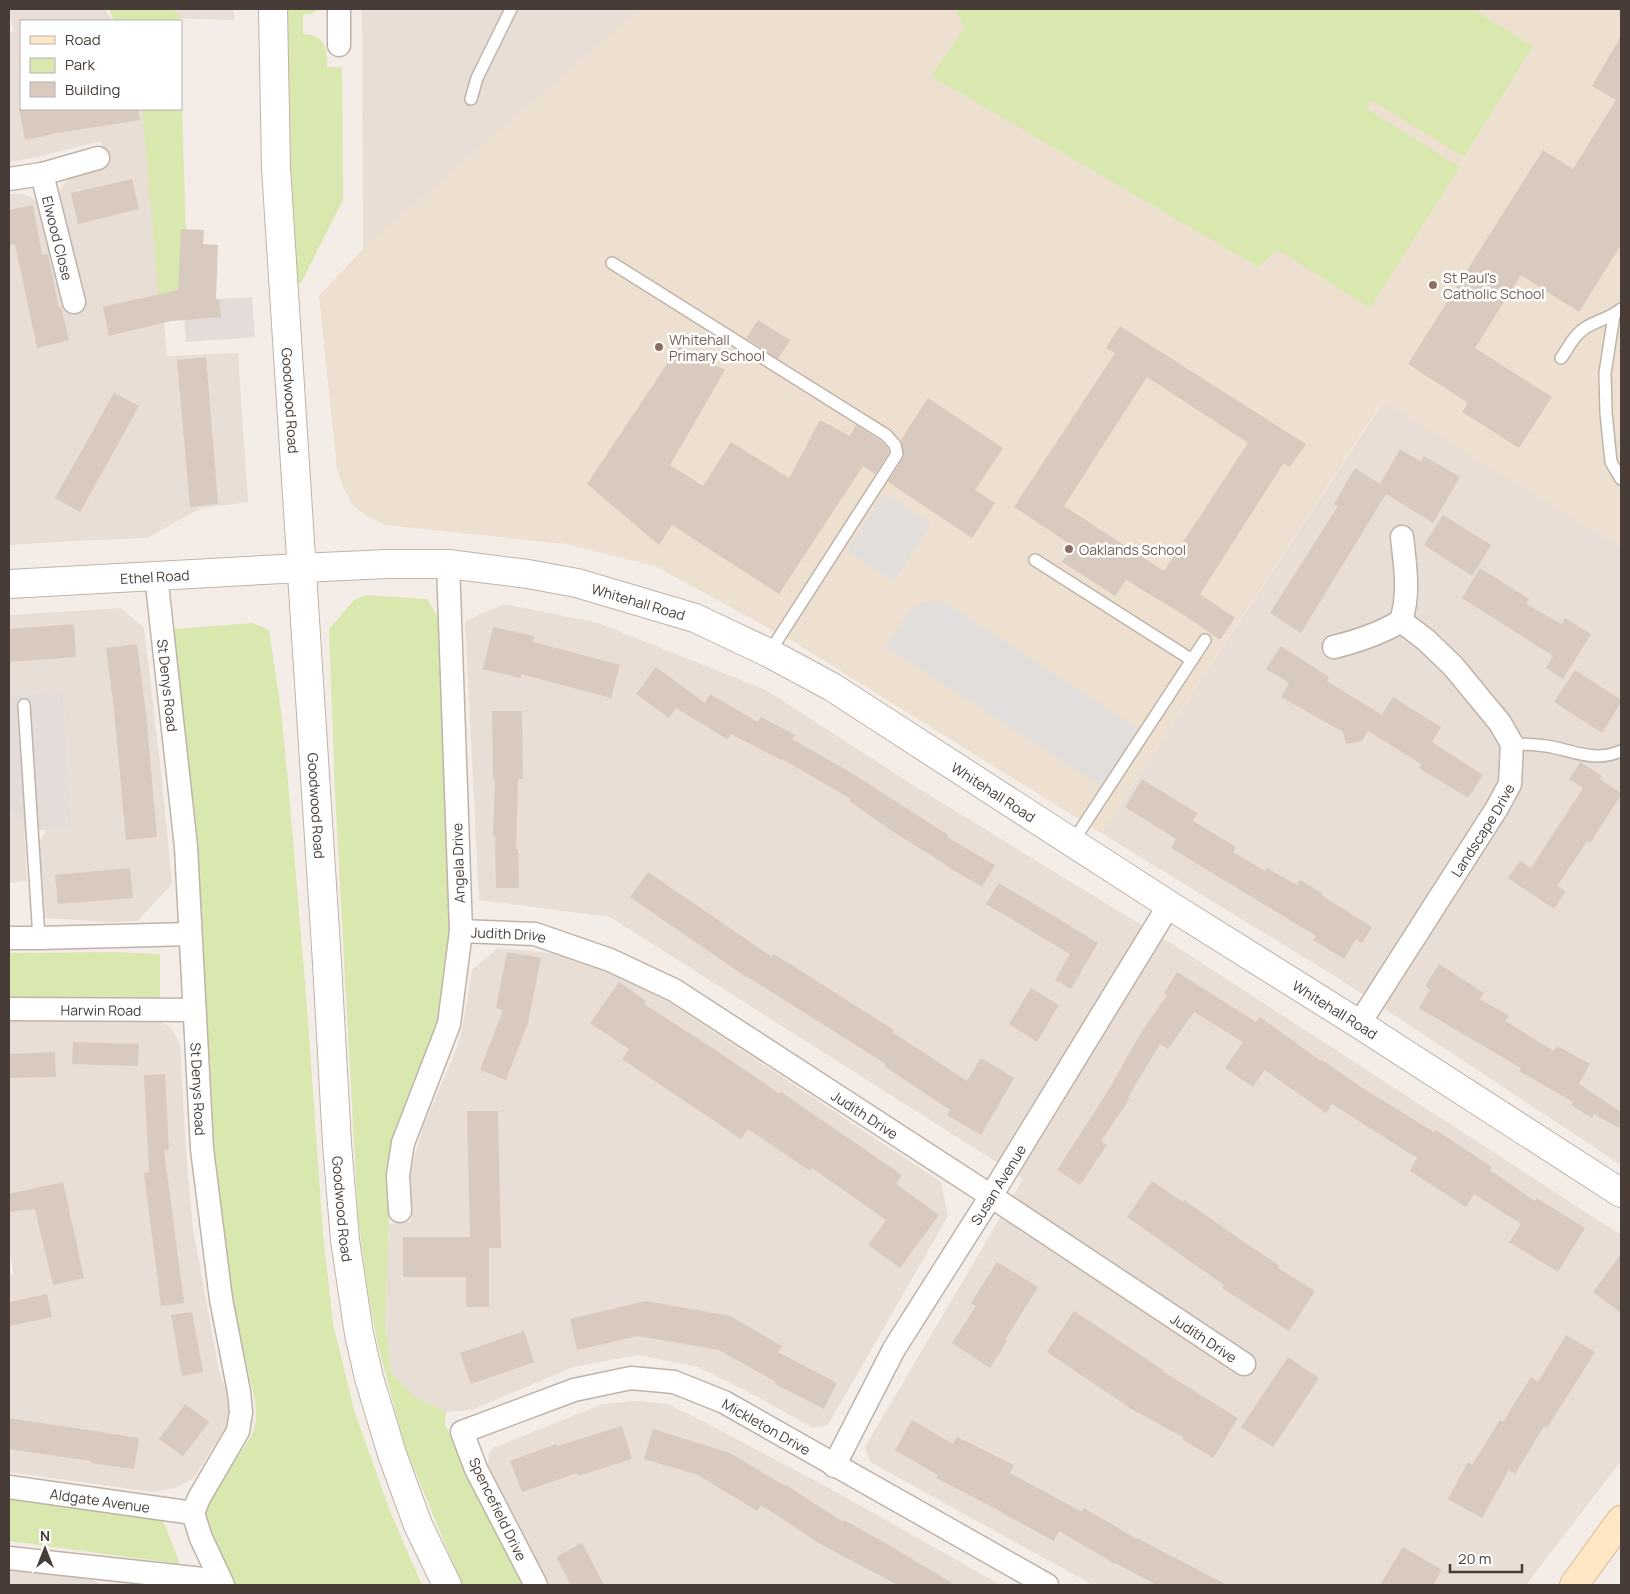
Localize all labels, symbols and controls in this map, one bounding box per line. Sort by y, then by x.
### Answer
legend [20,20,182,110]
text: Road [65,29,101,50]
text: Park [65,54,95,75]
text: Building [65,79,120,100]
street label: Elwood Close [38,194,78,282]
place label: St Paul's Catholic School [1443,268,1545,303]
marker: St Paul's Catholic School [1427,279,1439,291]
place label: Whitehall Primary School [669,330,765,365]
marker: Whitehall Primary School [653,341,665,353]
street label: Goodwood Road [278,347,304,454]
place label: Oaklands School [1079,540,1186,559]
marker: Oaklands School [1063,543,1075,555]
street label: Ethel Road [120,565,190,587]
street label: Whitehall Road [589,578,688,624]
street label: St Denys Road [154,638,183,733]
street label: Goodwood Road [304,752,330,859]
street label: Whitehall Road [948,757,1039,826]
street label: Landscape Drive [1446,780,1518,880]
street label: Angela Drive [447,823,469,903]
street label: Judith Drive [471,922,549,947]
street label: Whitehall Road [1289,975,1381,1043]
street label: Harwin Road [61,1000,141,1019]
street label: St Denys Road [187,1042,211,1136]
street label: Judith Drive [828,1086,902,1143]
street label: Susan Avenue [966,1141,1030,1228]
street label: Goodwood Road [329,1155,358,1263]
street label: Judith Drive [1167,1309,1241,1366]
street label: Mickleton Drive [719,1394,814,1459]
street label: Spencefield Drive [465,1454,531,1564]
street label: Aldgate Avenue [49,1483,151,1516]
north arrow [20,1524,70,1574]
text: N [40,1526,50,1545]
scale bar [1450,1542,1522,1574]
text: 20 m [1458,1548,1491,1569]

